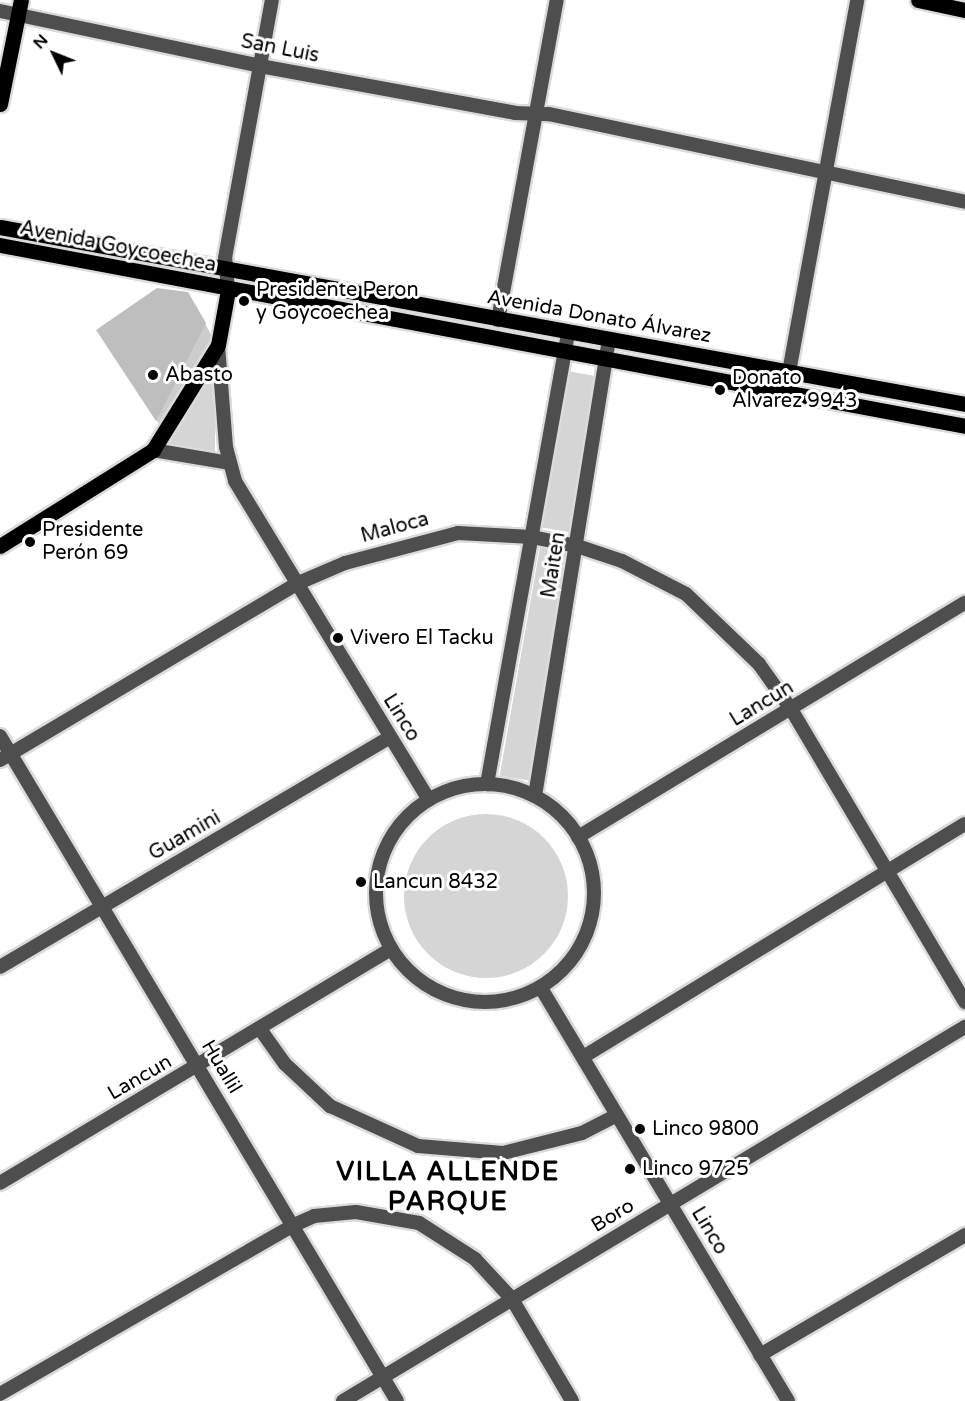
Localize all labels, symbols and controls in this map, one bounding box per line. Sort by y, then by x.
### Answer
north arrow [24,24,84,84]
text: N [29,30,53,53]
street label: San Luis [239,30,321,68]
street label: Avenida Goycoechea [18,216,218,278]
place label: Presidente Peron y Goycoechea [256,278,419,325]
street label: Avenida Donato Álvarez [485,285,713,349]
marker: Presidente Peron y Goycoechea [237,294,251,308]
place label: Abasto [165,363,233,387]
place label: Donato Alvarez 9943 [732,366,858,413]
marker: Abasto [146,368,160,382]
marker: Donato Alvarez 9943 [713,383,727,397]
street label: Maloca [358,507,432,549]
place label: Presidente Perón 69 [42,518,143,565]
street label: Maiten [537,530,571,600]
marker: Presidente Perón 69 [23,535,37,549]
place label: Vivero El Tacku [350,626,494,650]
marker: Vivero El Tacku [331,631,345,645]
street label: Lancun [726,676,798,732]
street label: Linco [377,690,425,746]
street label: Guamini [145,806,225,866]
place label: Lancun 8432 [373,870,498,894]
marker: Lancun 8432 [354,875,368,889]
street label: Huallil [196,1036,246,1098]
street label: Lancun [104,1050,176,1106]
place label: Linco 9800 [652,1117,759,1141]
marker: Linco 9800 [633,1122,647,1136]
district label: VILLA ALLENDE PARQUE [336,1156,560,1218]
place label: Linco 9725 [642,1157,749,1181]
marker: Linco 9725 [623,1162,637,1176]
street label: Boro [587,1194,639,1238]
street label: Linco [685,1203,733,1259]

